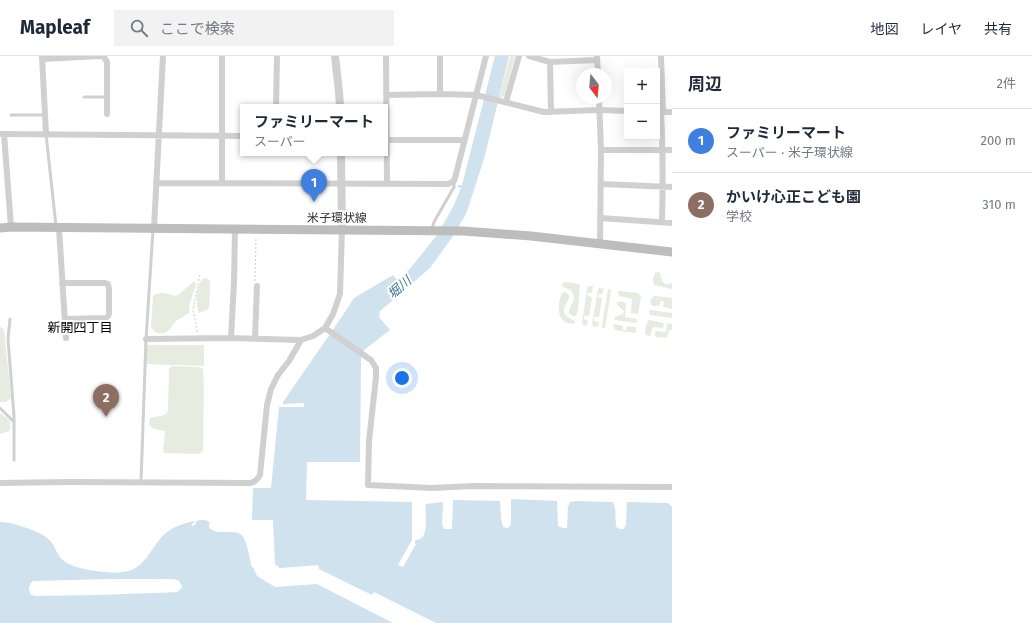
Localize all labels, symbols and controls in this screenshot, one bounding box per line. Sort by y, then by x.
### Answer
search box [114,10,394,46]
text: Mapleaf [20,16,90,39]
icon: search [128,17,150,39]
text: ここで検索 [160,20,235,38]
text: 地図 [870,21,898,38]
text: レイヤ [920,21,962,38]
text: 共有 [984,21,1012,38]
north arrow [576,68,612,104]
map controls [624,68,660,140]
button: + [624,68,660,104]
text: 周辺 [688,74,722,95]
text: 2件 [997,76,1016,91]
popup [240,104,388,156]
button: − [624,104,660,140]
text: ファミリーマート [254,113,374,131]
text: ファミリーマート [726,124,846,142]
text: 1 [698,133,704,148]
text: 200 m [980,133,1016,148]
text: スーパー [254,134,306,149]
text: スーパー · 米子環状線 [726,145,853,160]
pin: 1 [301,169,327,202]
text: かいけ心正こども園 [726,188,861,206]
text: 2 [698,197,704,212]
text: 310 m [982,197,1016,212]
text: 学校 [726,209,752,224]
street label: 米子環状線 [307,211,367,225]
water label: 堀川 [385,272,416,302]
district label: 新開四丁目 [47,320,113,335]
your location [392,368,412,388]
pin: 2 [93,384,119,417]

